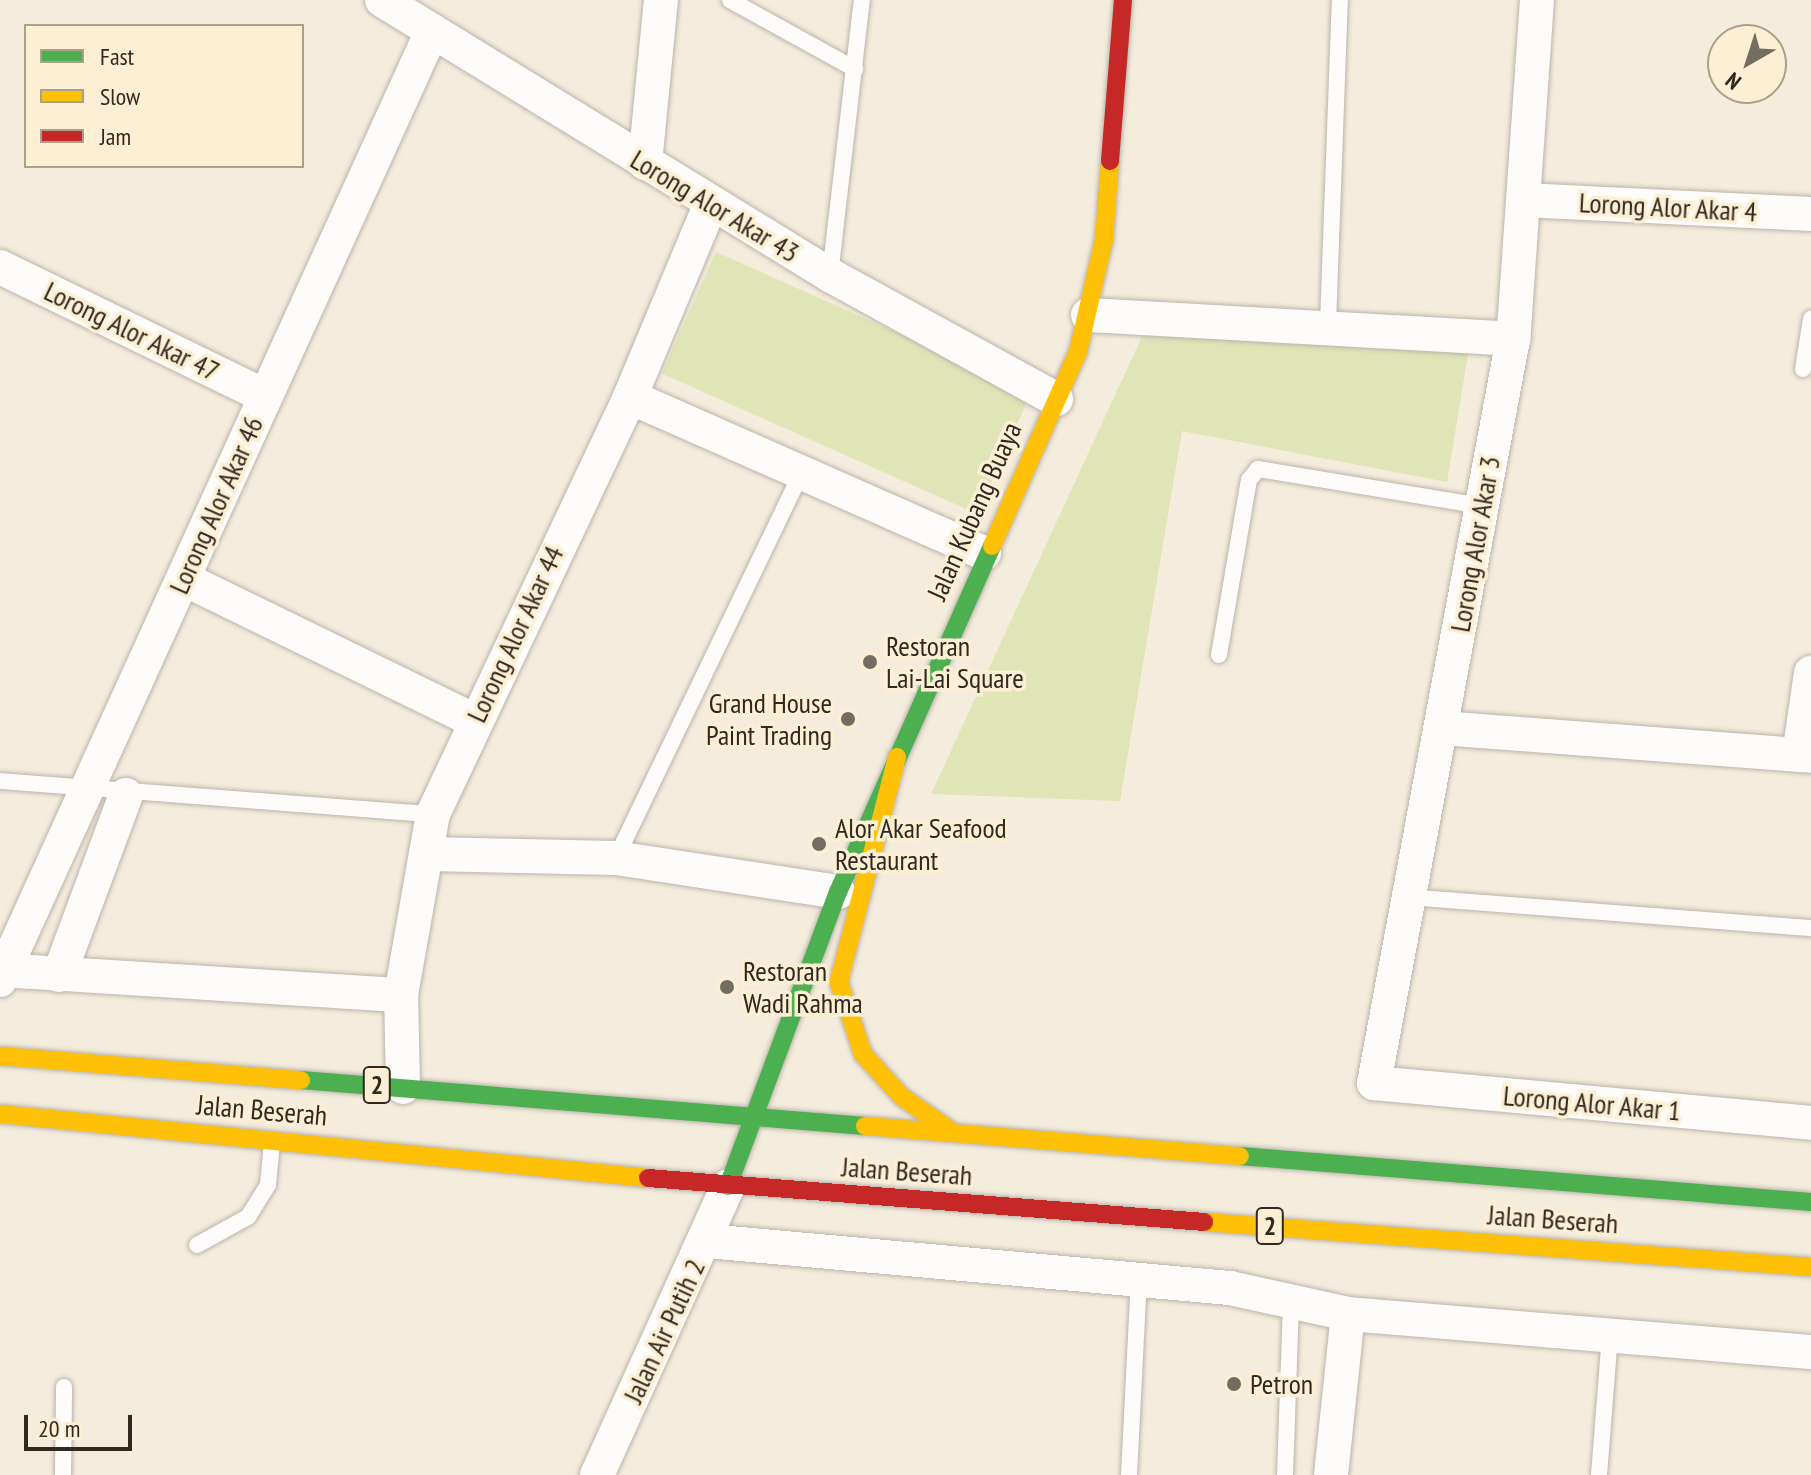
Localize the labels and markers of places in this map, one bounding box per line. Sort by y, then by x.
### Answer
place label: Restoran Lai-Lai Square [886,629,1024,695]
marker: Restoran Lai-Lai Square [861,653,879,671]
place label: Grand House Paint Trading [705,686,832,752]
marker: Grand House Paint Trading [839,710,857,728]
place label: Alor Akar Seafood Restaurant [835,811,1007,877]
marker: Alor Akar Seafood Restaurant [810,835,828,853]
place label: Restoran Wadi Rahma [743,954,863,1020]
marker: Restoran Wadi Rahma [718,978,736,996]
place label: Petron [1250,1367,1313,1401]
marker: Petron [1225,1375,1243,1393]

